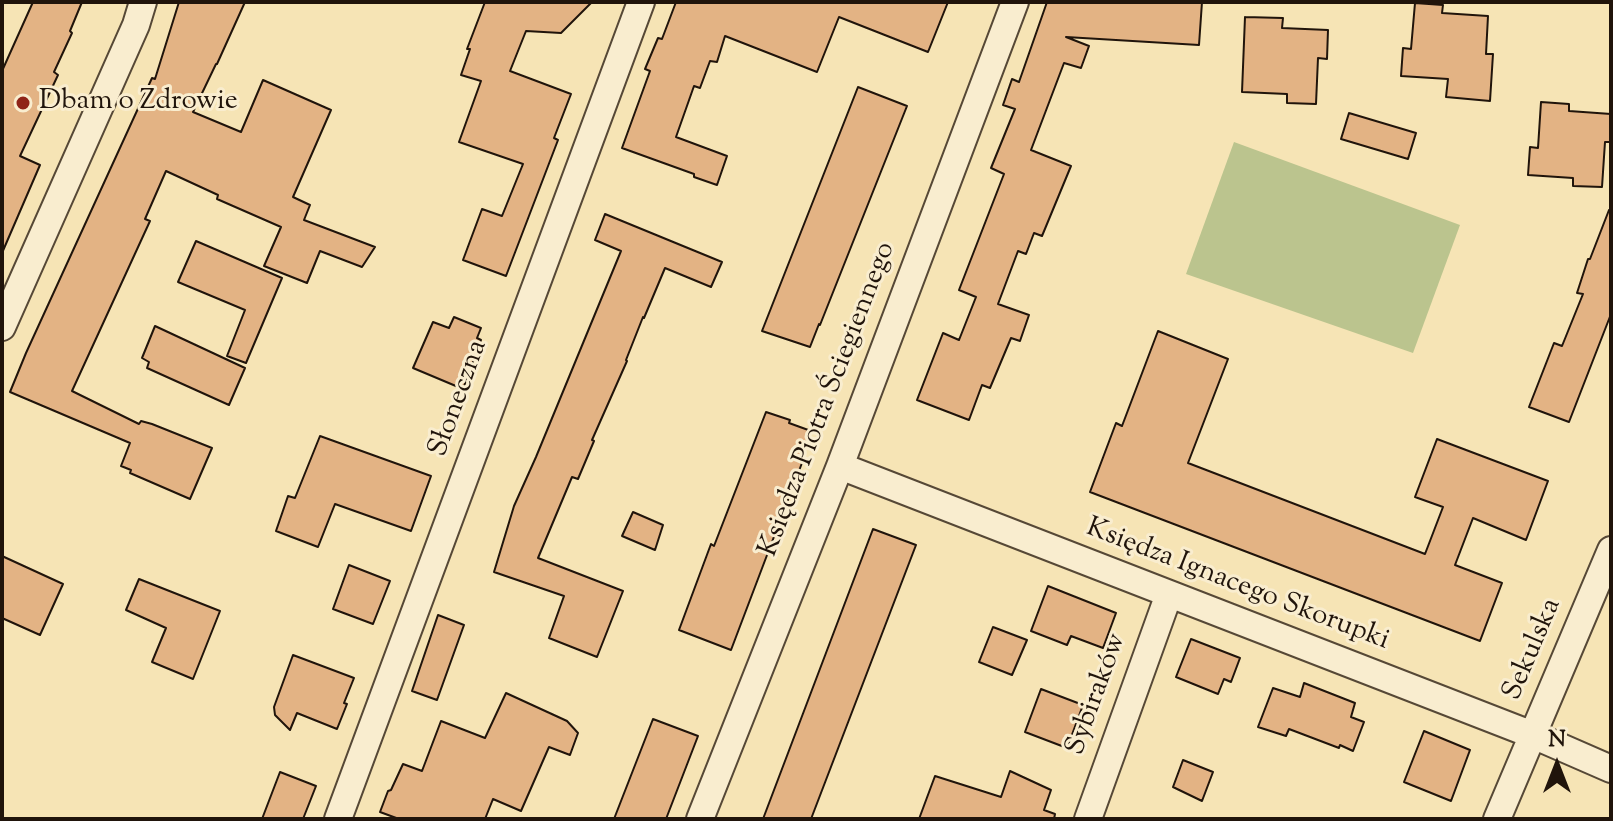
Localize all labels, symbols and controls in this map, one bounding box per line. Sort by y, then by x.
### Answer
place label: Dbam o Zdrowie [39,86,238,120]
marker: Dbam o Zdrowie [14,94,32,112]
street label: Księdza Piotra Ściegiennego [753,238,905,562]
street label: Słoneczna [423,336,497,462]
street label: Księdza Ignacego Skorupki [1081,513,1393,659]
street label: Sekulska [1498,594,1570,706]
street label: Sybiraków [1060,630,1136,760]
north arrow [1517,725,1597,805]
text: N [1548,725,1566,757]

